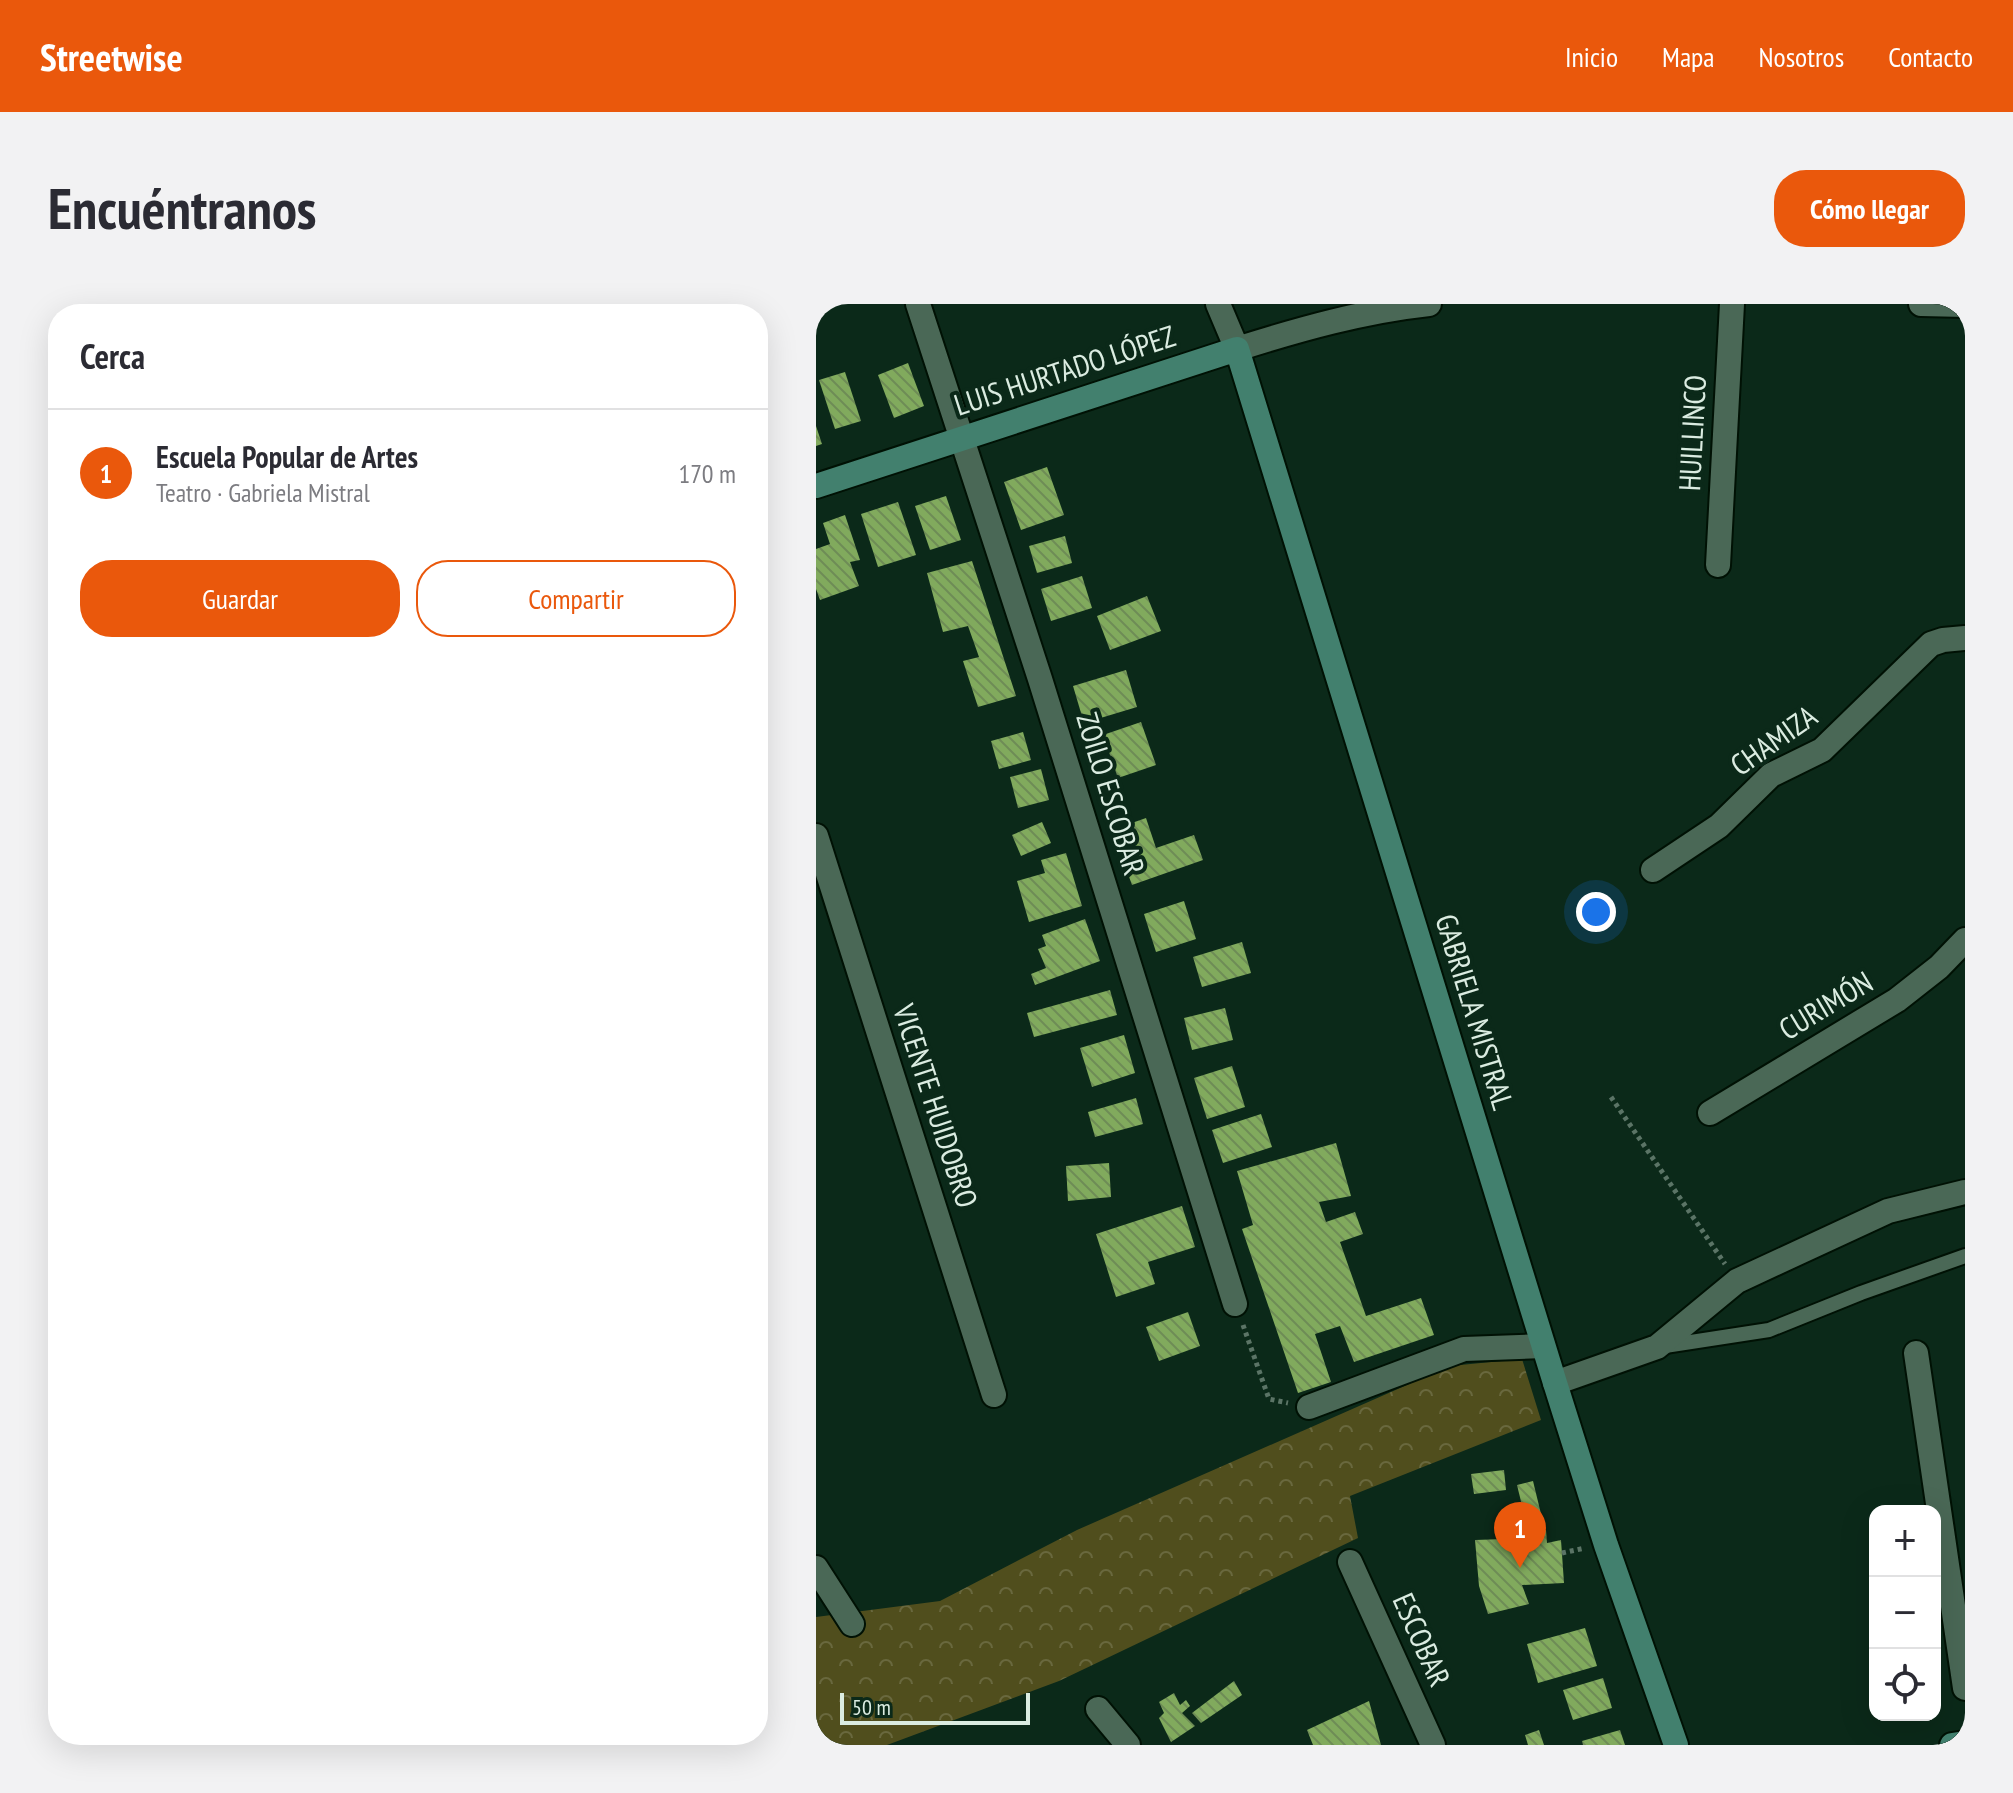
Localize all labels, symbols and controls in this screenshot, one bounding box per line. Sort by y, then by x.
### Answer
text: Streetwise [40,32,183,81]
text: Inicio [1565,38,1618,75]
text: Mapa [1662,38,1714,75]
text: Nosotros [1758,38,1844,75]
text: Contacto [1888,38,1973,75]
button: Cómo llegar [1774,170,1965,247]
text: Encuéntranos [48,172,316,244]
street label: LUIS HURTADO LÓPEZ [949,315,1180,424]
text: Cerca [80,334,145,378]
street label: HUILLINCO [1669,374,1714,492]
text: Escuela Popular de Artes [156,437,418,476]
text: 1 [100,457,112,490]
text: 170 m [678,457,736,490]
text: Teatro · Gabriela Mistral [156,476,370,509]
button: Guardar [80,560,400,637]
button: Compartir [416,560,736,637]
street label: CHAMIZA [1722,696,1825,784]
street label: ZOILO ESCOBAR [1068,708,1155,879]
your location [1576,892,1616,932]
street label: GABRIELA MISTRAL [1427,909,1524,1114]
street label: CURIMÓN [1771,962,1879,1048]
street label: VICENTE HUIDOBRO [885,998,988,1212]
pin: 1 [1494,1502,1546,1568]
map controls [1869,1505,1941,1721]
button: + [1869,1505,1941,1577]
button: − [1869,1577,1941,1649]
street label: ESCOBAR [1385,1587,1460,1692]
button: locate [1869,1649,1941,1721]
scale bar [840,1689,1030,1725]
text: 50 m [852,1693,891,1721]

